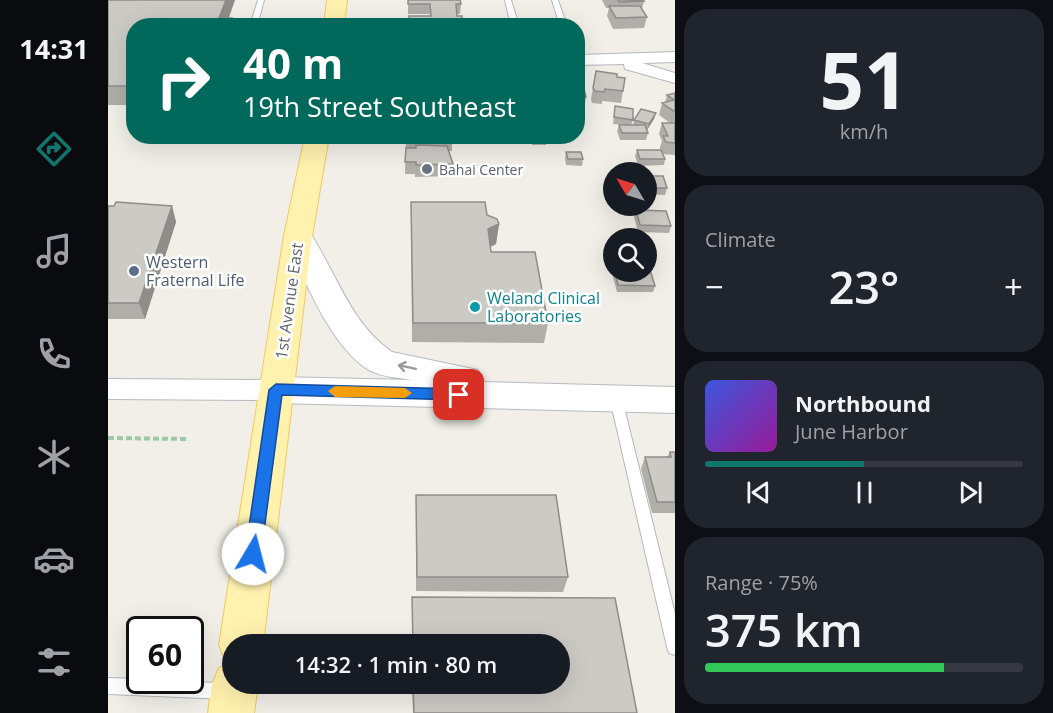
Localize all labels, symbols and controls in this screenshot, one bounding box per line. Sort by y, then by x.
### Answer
text: 51 [819,26,909,132]
text: 14:31 [19,30,89,67]
text: 40 m [243,34,343,91]
icon: right [144,42,222,120]
text: 19th Street Southeast [243,88,516,125]
text: km/h [840,118,888,145]
icon: directions [33,128,75,170]
place label: Bahai Center [439,160,523,179]
marker: Bahai Center [420,162,434,176]
north arrow [603,162,657,216]
map controls [603,162,657,282]
text: Climate [705,226,776,253]
button: search [603,228,657,282]
icon: music [33,230,75,272]
street label: 1st Avenue East [270,241,308,361]
place label: Western Fraternal Life [146,251,245,291]
text: 23° [829,256,899,317]
marker: Western Fraternal Life [127,264,141,278]
text: − [705,264,724,309]
text: + [1004,264,1023,309]
place label: Weland Clinical Laboratories [487,287,600,327]
marker: Weland Clinical Laboratories [468,300,482,314]
icon: phone [33,333,75,375]
one-way arrow [398,361,417,373]
pin [433,369,484,420]
icon: arrive [442,378,475,411]
text: Northbound [795,388,931,418]
text: June Harbor [795,418,908,445]
icon: climate [33,436,75,478]
icon: previous [742,476,775,509]
icon: pause [848,476,881,509]
icon: next [954,476,987,509]
position arrow [221,522,285,586]
icon: car [33,538,75,580]
text: Range · 75% [705,569,818,596]
text: 375 km [705,599,863,660]
speed limit sign: 60 [126,616,204,694]
icon: filters [33,641,75,683]
text: 14:32 · 1 min · 80 m [295,649,497,679]

